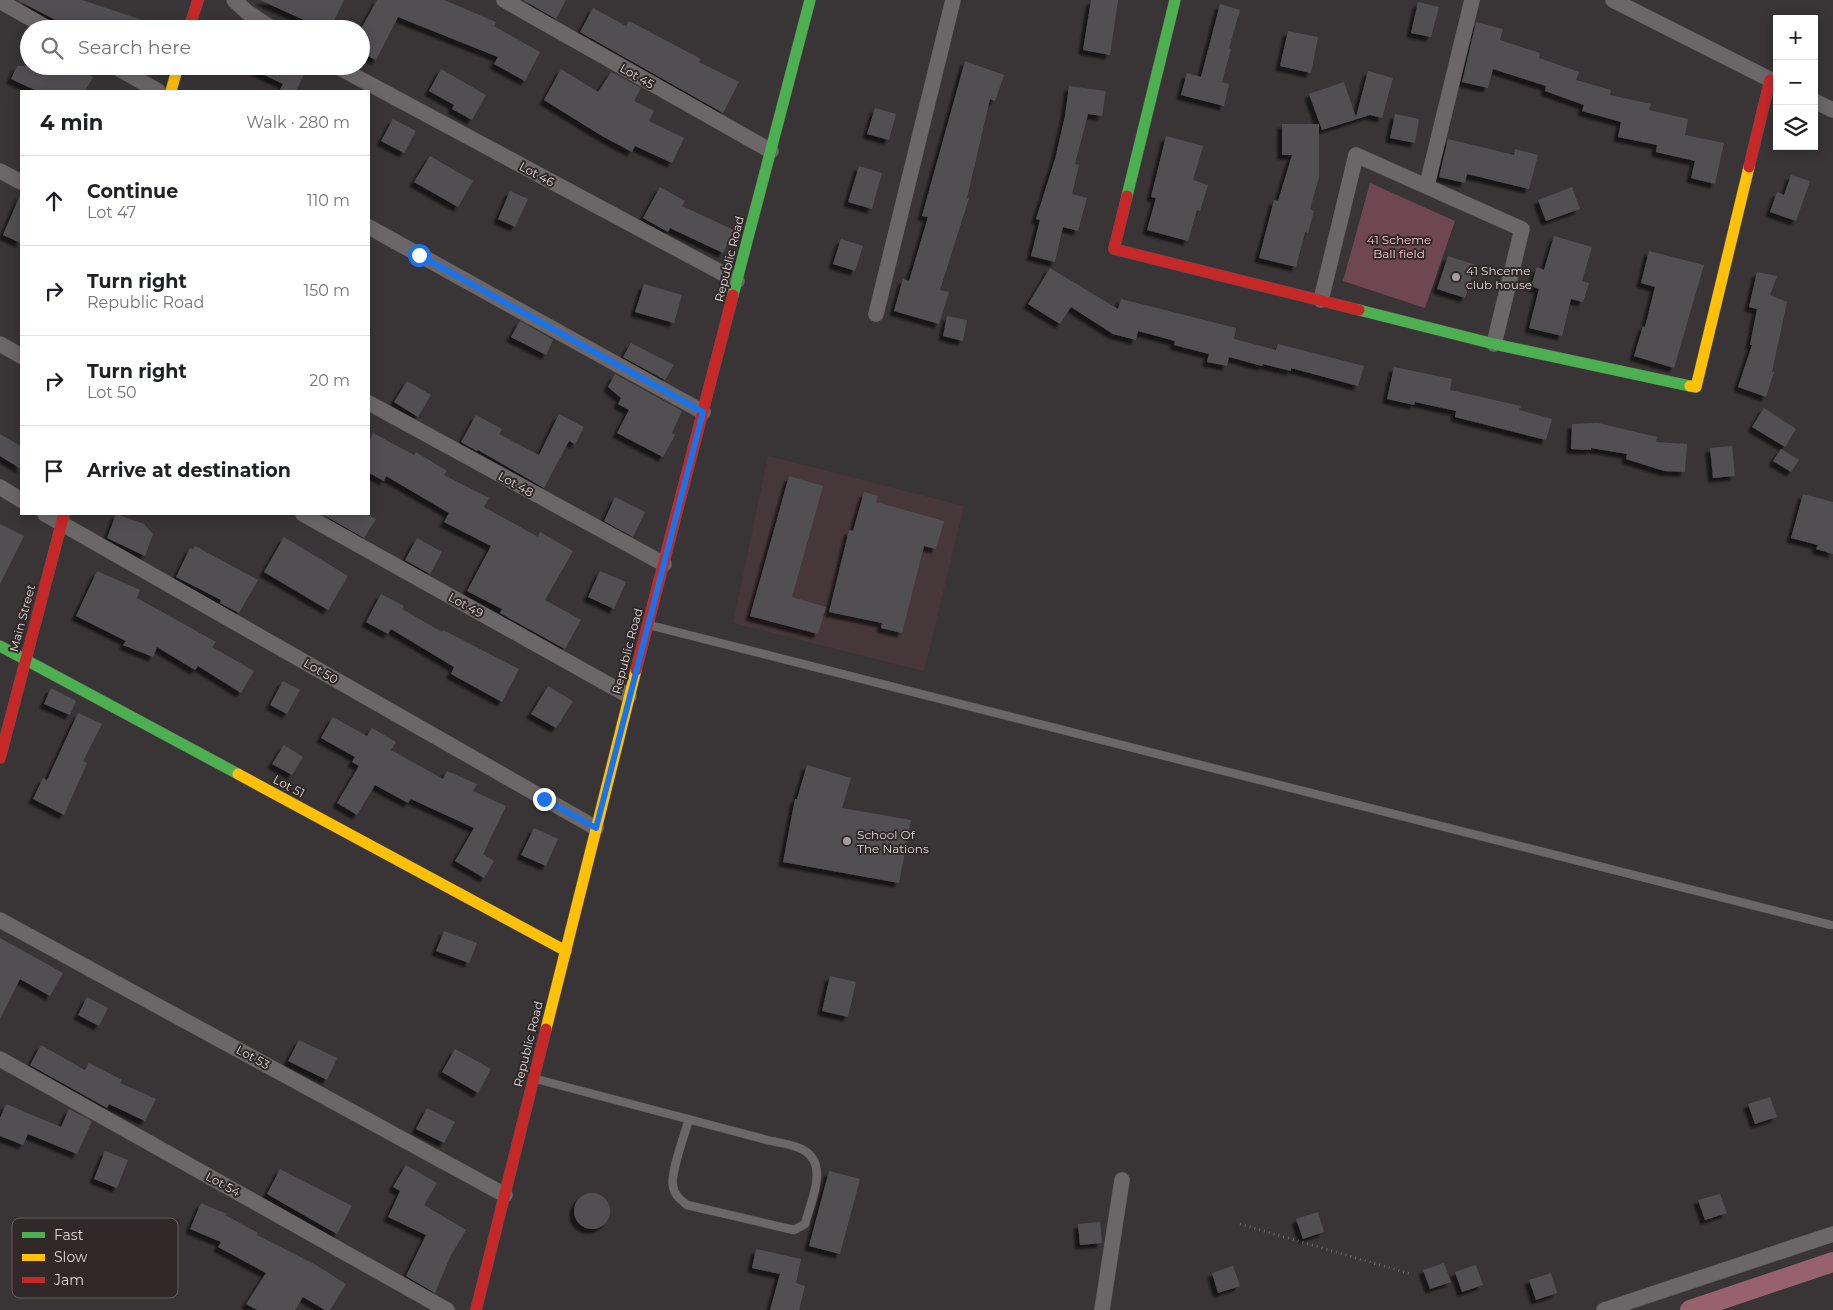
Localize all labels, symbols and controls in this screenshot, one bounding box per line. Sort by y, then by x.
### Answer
map controls [1773,15,1818,150]
button: + [1773,15,1818,60]
search box [20,20,370,75]
icon: search [38,34,66,62]
text: Search here [78,36,191,59]
street label: Lot 45 [617,60,657,92]
button: − [1773,60,1818,105]
button: layers [1773,105,1818,150]
text: 4 min [40,110,103,135]
text: Walk · 280 m [246,113,350,132]
street label: Lot 46 [517,159,557,189]
text: Continue [87,180,178,203]
icon: ahead [40,187,68,215]
text: 110 m [307,191,350,210]
text: Lot 47 [87,203,136,222]
street label: Republic Road [711,214,747,304]
park label: 41 Scheme Ball field [1367,232,1431,261]
route start [408,244,431,267]
place label: 41 Shceme club house [1466,263,1532,292]
text: Turn right [87,270,187,293]
marker: 41 Shceme club house [1450,271,1462,283]
icon: right [40,277,68,305]
text: 150 m [303,281,350,300]
text: Republic Road [87,293,204,312]
text: Turn right [87,360,187,383]
icon: right [40,367,68,395]
text: 20 m [309,371,350,390]
text: Lot 50 [87,383,137,402]
icon: arrive [40,457,68,485]
text: Arrive at destination [87,459,291,482]
street label: Lot 48 [496,468,537,500]
street label: Main Street [6,582,38,653]
street label: Lot 49 [446,589,486,621]
street label: Republic Road [608,607,646,695]
street label: Lot 50 [301,655,341,687]
street label: Lot 51 [271,771,307,801]
route end [533,788,556,811]
place label: School Of The Nations [857,827,929,856]
marker: School Of The Nations [841,835,853,847]
street label: Republic Road [510,999,546,1089]
street label: Lot 53 [234,1042,273,1072]
street label: Lot 54 [203,1168,243,1200]
legend [12,1218,178,1298]
text: Fast [54,1226,84,1244]
text: Slow [54,1248,88,1266]
text: Jam [53,1271,84,1289]

